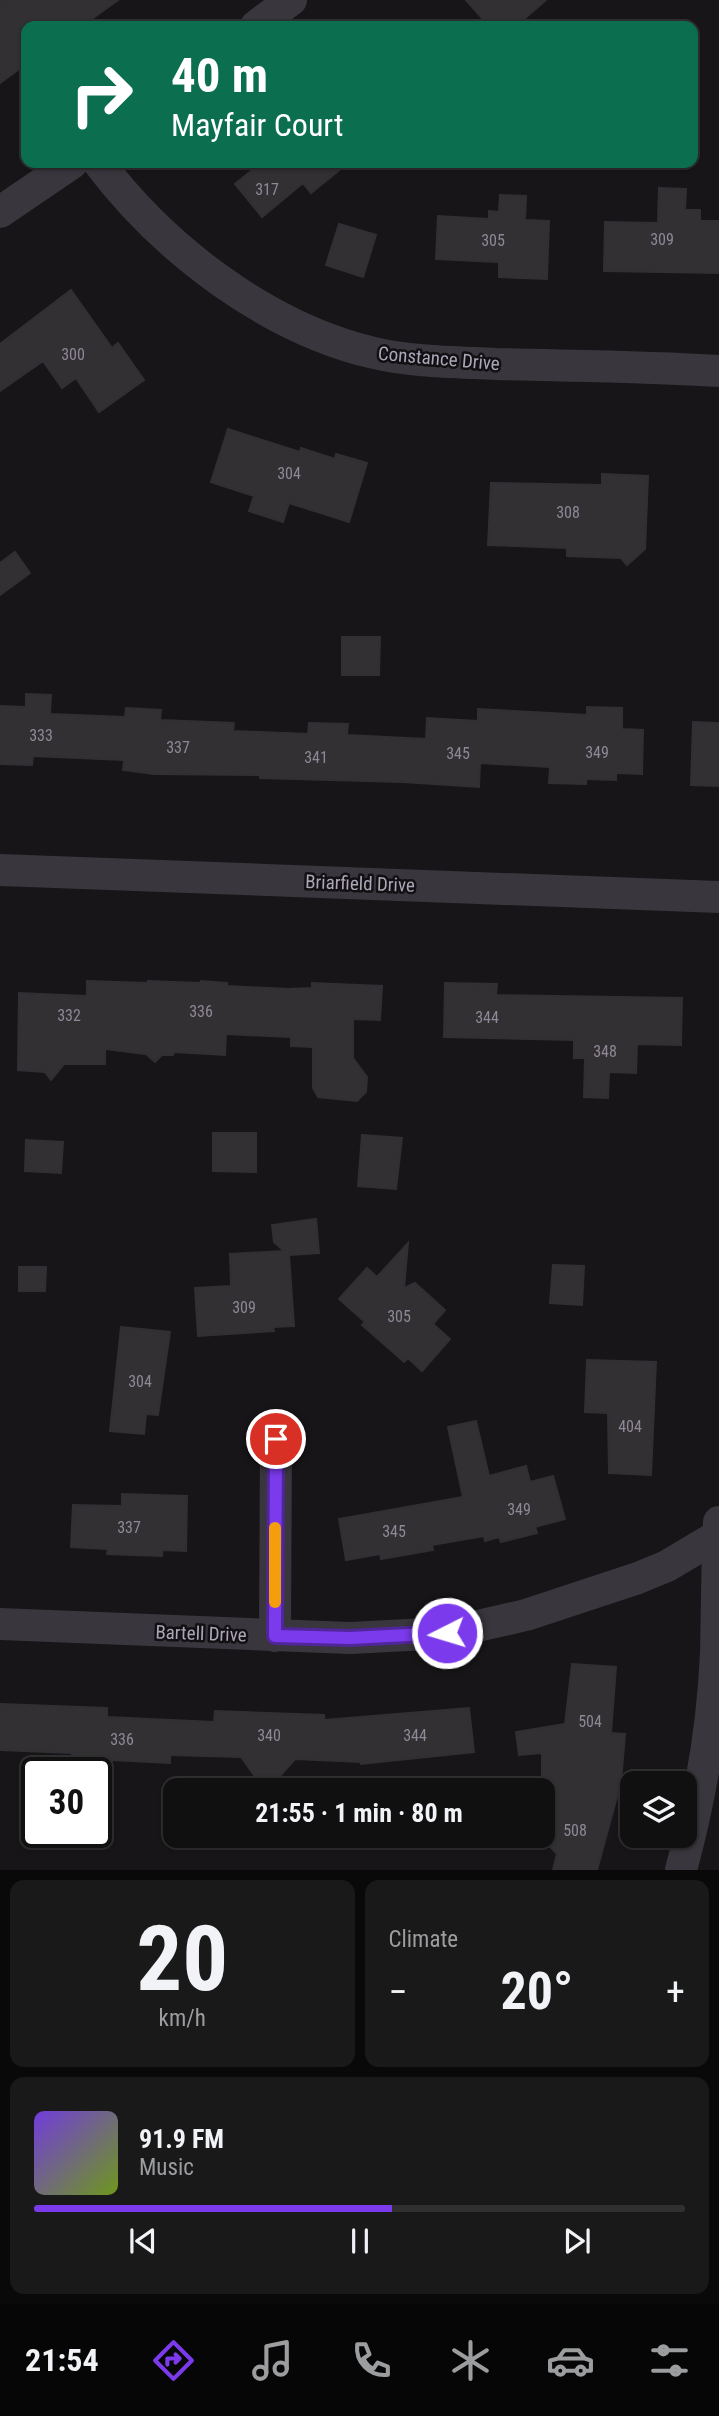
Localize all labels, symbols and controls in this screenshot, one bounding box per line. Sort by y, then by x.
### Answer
text: 40 m [171,47,268,104]
icon: right [56,49,147,140]
text: Mayfair Court [171,106,343,144]
house number: 317 [255,180,279,199]
house number: 309 [650,230,674,249]
house number: 305 [481,231,505,250]
street label: Constance Drive [377,342,501,375]
house number: 300 [61,345,85,364]
house number: 304 [277,464,301,483]
house number: 308 [556,503,580,522]
house number: 333 [29,726,53,745]
house number: 337 [166,738,190,757]
house number: 349 [585,743,609,762]
house number: 345 [446,744,470,763]
house number: 341 [304,748,328,767]
street label: Briarfield Drive [305,870,415,897]
house number: 336 [189,1002,213,1021]
house number: 332 [57,1006,81,1025]
house number: 344 [475,1008,499,1027]
house number: 348 [593,1042,617,1061]
house number: 309 [232,1298,256,1317]
house number: 305 [387,1307,411,1326]
house number: 304 [128,1372,152,1391]
pin [246,1409,306,1469]
house number: 404 [618,1417,642,1436]
icon: arrive [257,1420,295,1458]
house number: 349 [507,1500,531,1519]
house number: 337 [117,1518,141,1537]
house number: 345 [382,1522,406,1541]
position arrow [410,1596,484,1670]
street label: Bartell Drive [155,1620,247,1647]
house number: 504 [578,1712,602,1731]
house number: 340 [257,1726,281,1745]
house number: 344 [403,1726,427,1745]
house number: 336 [110,1730,134,1749]
speed limit sign: 30 [21,1757,112,1848]
map controls [620,1771,697,1848]
button: layers [620,1771,697,1848]
text: 21:55 · 1 min · 80 m [255,1798,463,1828]
house number: 508 [563,1821,587,1840]
text: 20 [136,1906,228,2012]
text: Climate [389,1926,458,1953]
text: 20° [500,1961,573,2022]
text: − [389,1970,408,2014]
text: + [666,1970,685,2014]
text: km/h [159,2005,206,2032]
text: 91.9 FM [139,2124,224,2154]
text: Music [139,2154,194,2181]
icon: previous [124,2222,162,2260]
icon: pause [341,2222,379,2260]
icon: next [558,2222,596,2260]
icon: directions [149,2336,198,2385]
icon: music [248,2336,297,2385]
icon: phone [347,2336,396,2385]
icon: climate [446,2336,495,2385]
icon: car [546,2336,595,2385]
icon: filters [645,2336,694,2385]
text: 21:54 [25,2341,99,2379]

